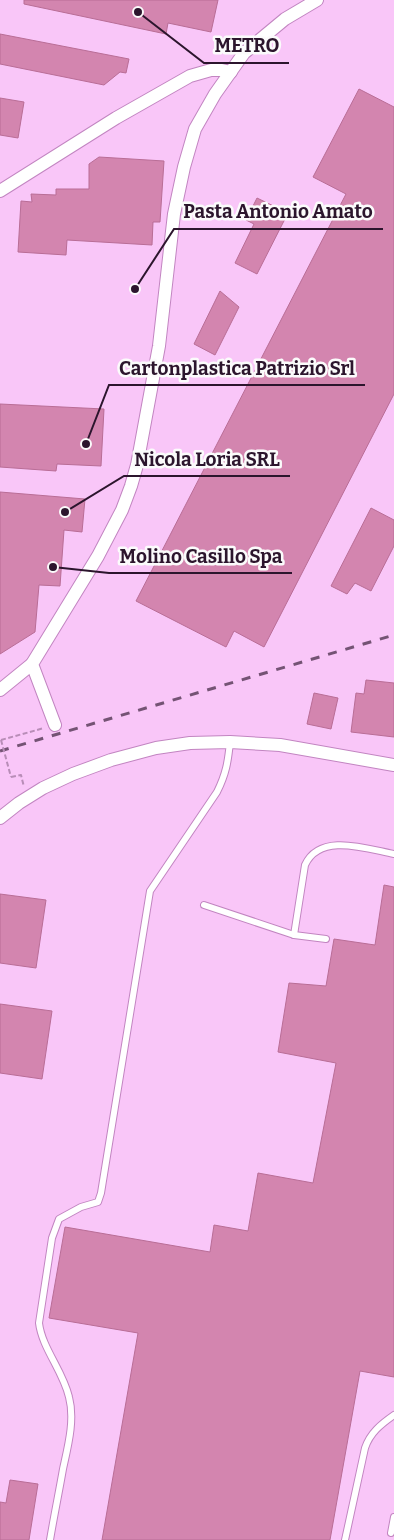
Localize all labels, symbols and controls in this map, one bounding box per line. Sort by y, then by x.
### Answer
callout: METRO [204,29,289,63]
text: METRO [215,34,280,57]
callout: Pasta Antonio Amato [174,195,383,229]
text: Pasta Antonio Amato [183,200,373,223]
callout: Cartonplastica Patrizio Srl [109,351,365,385]
text: Cartonplastica Patrizio Srl [119,357,355,380]
callout: Nicola Loria SRL [124,442,290,476]
text: Nicola Loria SRL [134,448,280,471]
callout: Molino Casillo Spa [109,539,292,573]
text: Molino Casillo Spa [119,545,283,568]

